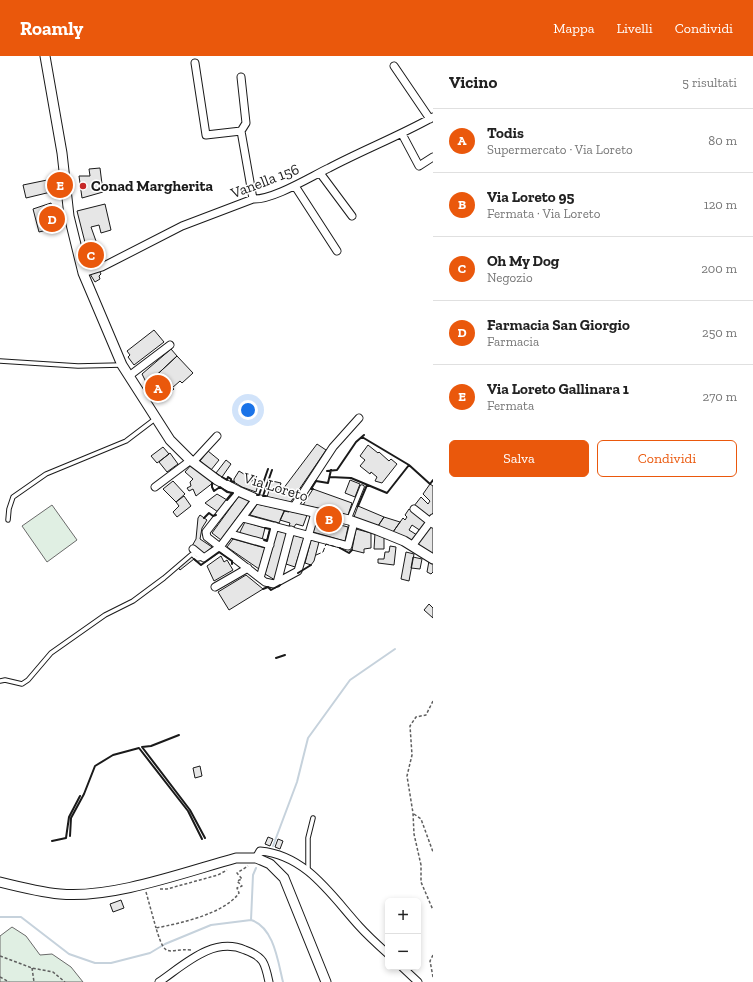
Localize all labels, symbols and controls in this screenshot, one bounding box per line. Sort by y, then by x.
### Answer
text: Roamly [20,17,83,40]
text: Mappa [553,20,594,37]
text: Livelli [616,20,653,37]
text: Condividi [675,20,733,37]
text: Vicino [449,72,497,92]
text: 5 risultati [682,75,737,90]
text: Todis [487,124,524,142]
text: A [458,133,466,148]
text: 80 m [708,133,737,148]
text: Supermercato · Via Loreto [487,142,633,157]
street label: Vanella 156 [227,160,302,203]
pin: E [47,170,73,200]
place label: Conad Margherita [91,177,213,195]
marker: Conad Margherita [78,181,88,191]
text: Via Loreto 95 [487,188,574,206]
text: B [458,197,466,212]
text: 120 m [704,197,737,212]
pin: D [39,204,65,234]
text: Fermata · Via Loreto [487,206,600,221]
pin: C [78,240,104,270]
text: Oh My Dog [487,252,559,270]
text: C [458,261,466,276]
text: 200 m [701,261,737,276]
text: Negozio [487,270,533,285]
text: Farmacia San Giorgio [487,316,630,334]
text: D [457,325,467,340]
text: 250 m [702,325,737,340]
text: Farmacia [487,334,539,349]
pin: A [145,373,171,403]
text: Via Loreto Gallinara 1 [487,380,629,398]
text: E [458,389,466,404]
text: 270 m [703,389,737,404]
text: Fermata [487,398,534,413]
your location [238,400,258,420]
button: Salva [449,440,589,477]
button: Condividi [597,440,737,477]
street label: Via Loreto [240,468,311,505]
pin: B [316,504,342,534]
map controls [385,898,421,970]
button: + [385,898,421,934]
button: − [385,934,421,970]

